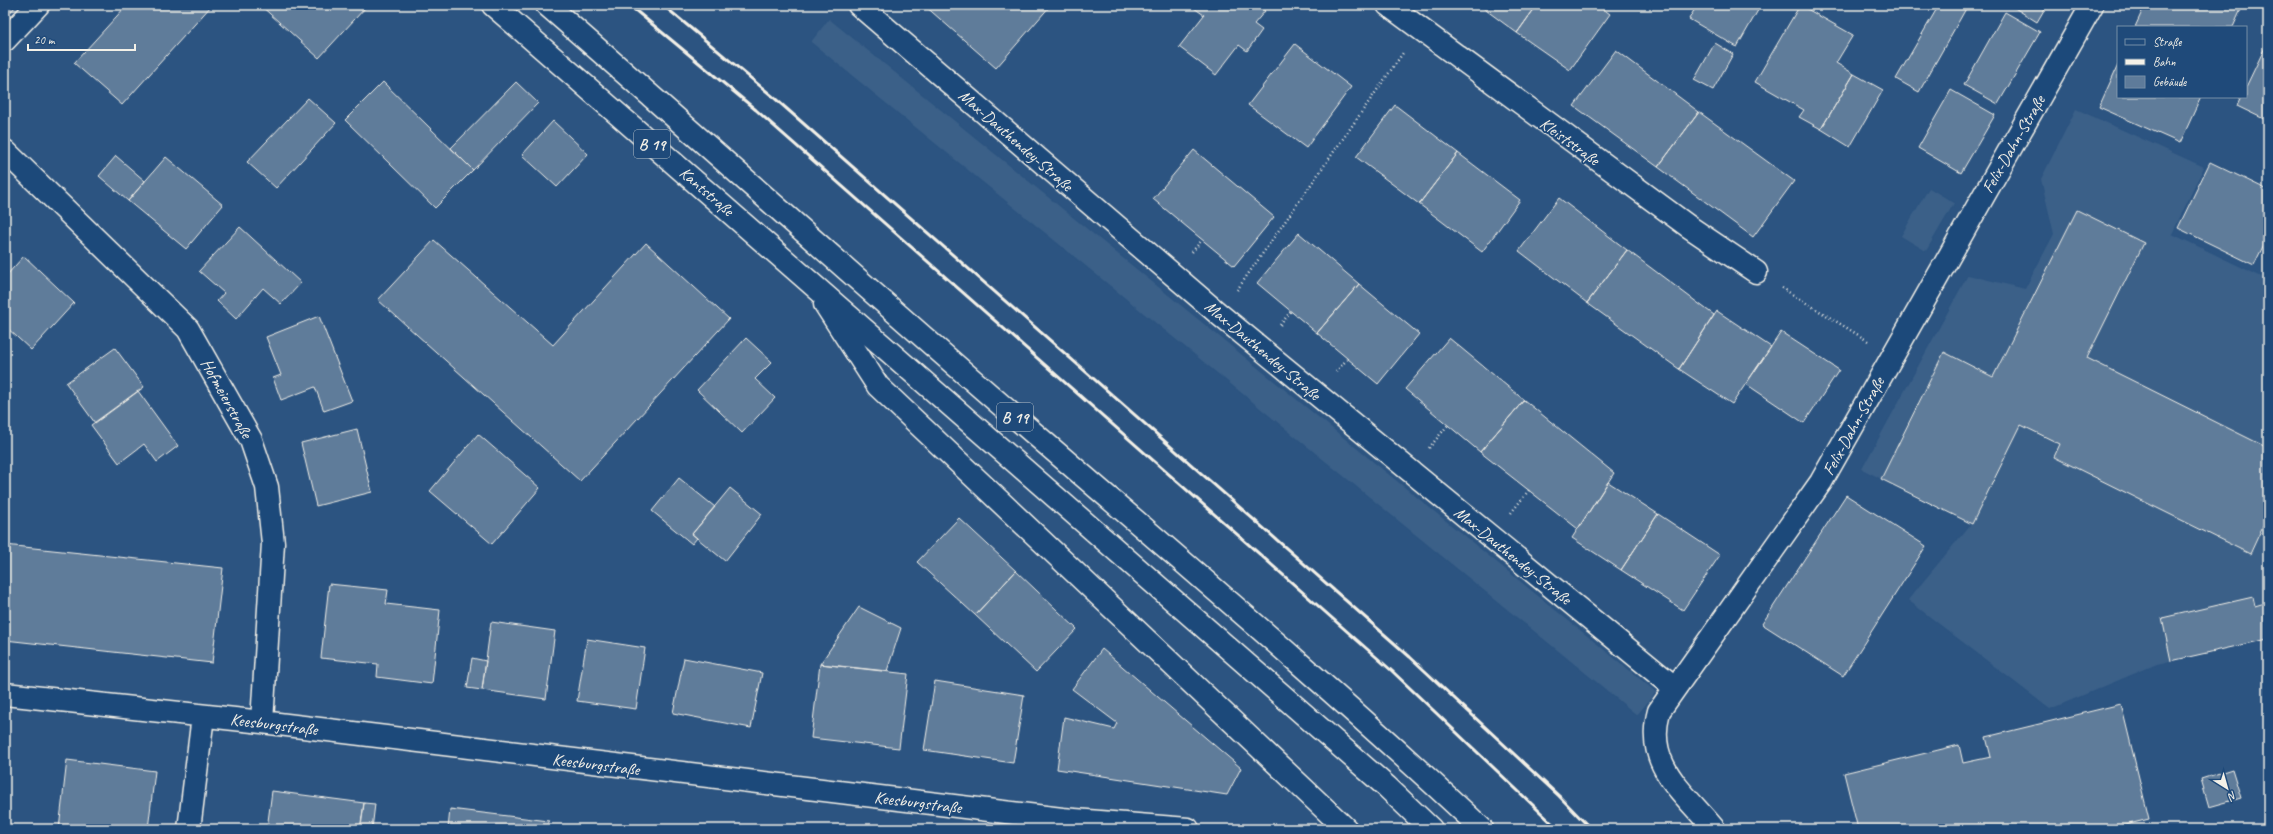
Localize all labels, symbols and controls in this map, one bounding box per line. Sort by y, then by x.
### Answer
scale bar [28,26,135,52]
legend [2117,26,2247,98]
text: 20 m [34,32,56,48]
text: Straße [2153,34,2182,50]
text: Bahn [2153,54,2176,70]
text: Gebäude [2153,74,2187,90]
street label: Max-Dauthendey-Straße [954,85,1078,197]
street label: Felix-Dahn-Straße [1977,91,2051,197]
street label: Kleiststraße [1536,113,1605,171]
road number: B 19 [634,130,670,158]
street label: Kantstraße [675,162,739,222]
street label: Max-Dauthendey-Straße [1200,296,1326,406]
street label: Hofmeierstraße [196,355,258,443]
street label: Felix-Dahn-Straße [1818,372,1890,479]
road number: B 19 [997,403,1033,431]
street label: Max-Dauthendey-Straße [1450,502,1577,610]
street label: Keesburgstraße [229,709,320,740]
street label: Keesburgstraße [551,749,642,780]
north arrow [2207,768,2247,808]
street label: Keesburgstraße [873,787,964,818]
text: N [2224,788,2240,805]

